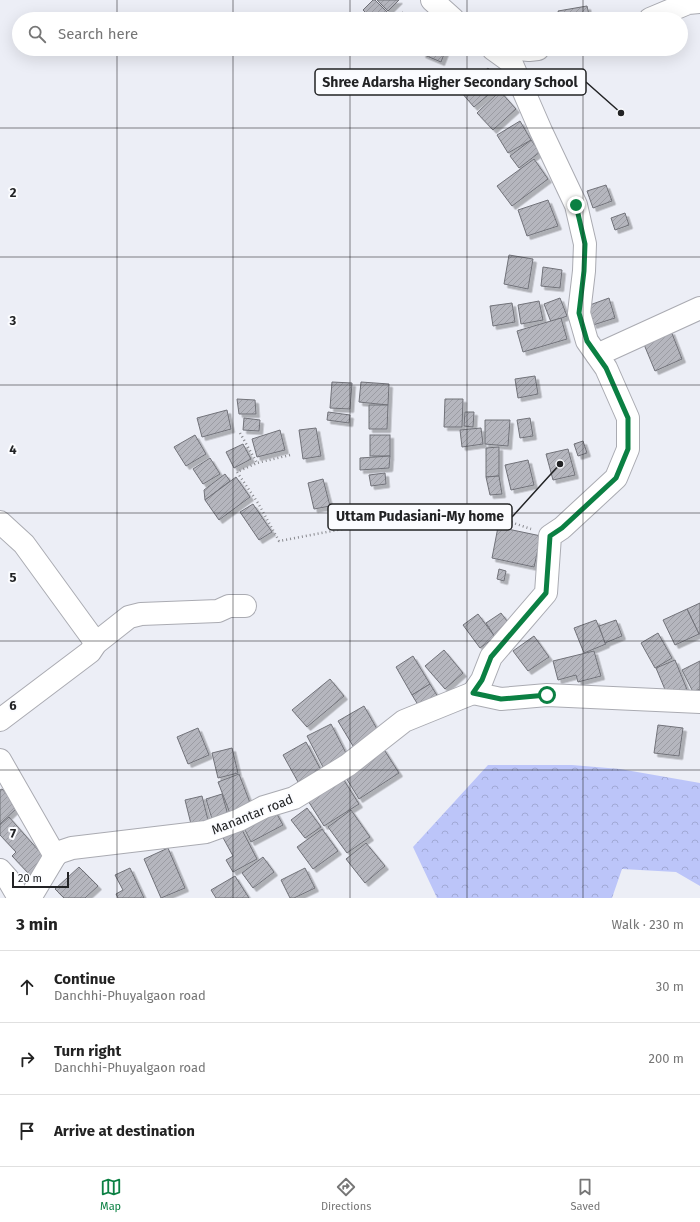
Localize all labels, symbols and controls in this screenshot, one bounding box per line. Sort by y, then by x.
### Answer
search box [12,12,688,56]
icon: search [26,23,48,45]
text: Search here [58,25,138,43]
callout: Shree Adarsha Higher Secondary School [315,69,586,95]
text: Shree Adarsha Higher Secondary School [322,74,579,91]
text: 2 [10,185,17,200]
route end [567,196,585,214]
text: 3 [9,313,17,328]
text: 4 [9,442,17,457]
callout: Uttam Pudasiani-My home [328,504,512,530]
text: Uttam Pudasiani-My home [336,508,504,525]
text: 5 [10,570,17,585]
route start [538,686,556,704]
text: 6 [9,698,17,713]
street label: Manantar road [209,791,295,838]
text: 7 [10,826,16,841]
scale bar [12,870,69,889]
text: 20 m [18,872,42,885]
text: 3 min [16,914,58,935]
text: Walk · 230 m [612,917,684,932]
text: Continue [54,970,115,988]
icon: ahead [16,976,38,998]
text: 30 m [656,979,684,994]
text: Danchhi-Phuyalgaon road [54,988,206,1003]
text: Turn right [54,1042,121,1060]
icon: right [16,1048,38,1070]
text: 200 m [648,1051,684,1066]
text: Danchhi-Phuyalgaon road [54,1060,206,1075]
icon: arrive [16,1120,38,1142]
text: Arrive at destination [54,1122,195,1140]
tab: Map [100,1176,122,1213]
tab: Directions [321,1176,371,1213]
tab: Saved [571,1176,600,1213]

